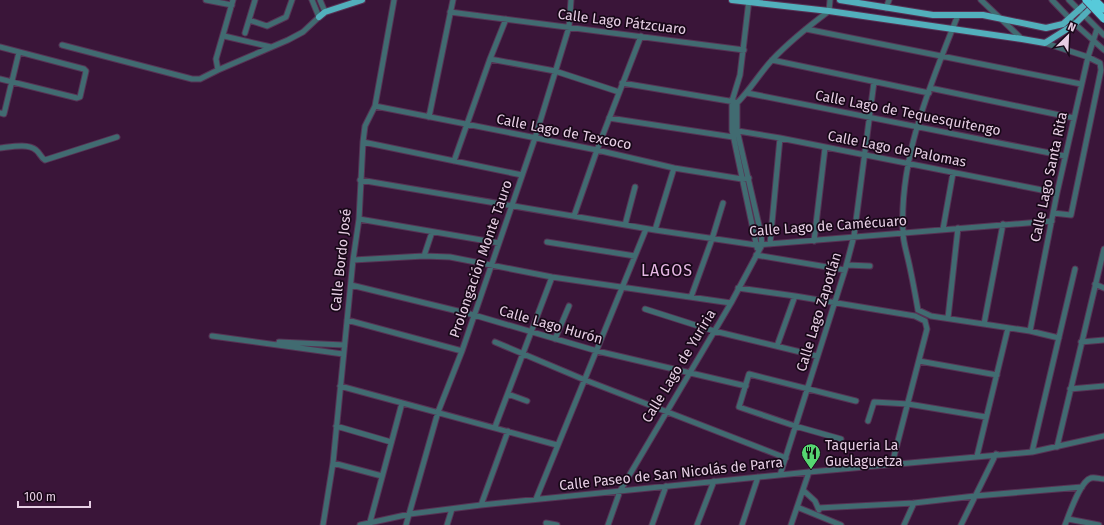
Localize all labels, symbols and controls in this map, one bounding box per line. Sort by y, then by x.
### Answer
street label: Calle Lago Pátzcuaro [557,6,687,38]
north arrow [1048,16,1088,56]
text: N [1066,20,1078,35]
street label: Calle Lago de Tequesquitengo [814,87,1002,139]
street label: Calle Lago Santa Rita [1027,110,1071,244]
street label: Calle Lago de Texcoco [495,111,633,153]
street label: Calle Lago de Palomas [826,127,968,171]
street label: Prolongación Monte Tauro [446,178,516,340]
street label: Calle Bordo José [327,208,355,312]
street label: Calle Lago de Camécuaro [749,212,907,240]
street label: Calle Lago Zapotlán [793,250,845,374]
district label: LAGOS [641,261,693,280]
street label: Calle Lago Hurón [497,302,605,348]
street label: Calle Lago de Yuriria [638,306,720,426]
place label: Taqueria La Guelaguetza [825,437,903,470]
restaurant icon: Taqueria La Guelaguetza [800,442,822,470]
street label: Calle Paseo de San Nicolás de Parra [558,454,784,494]
scale bar [18,483,90,509]
text: 100 m [24,490,56,504]

